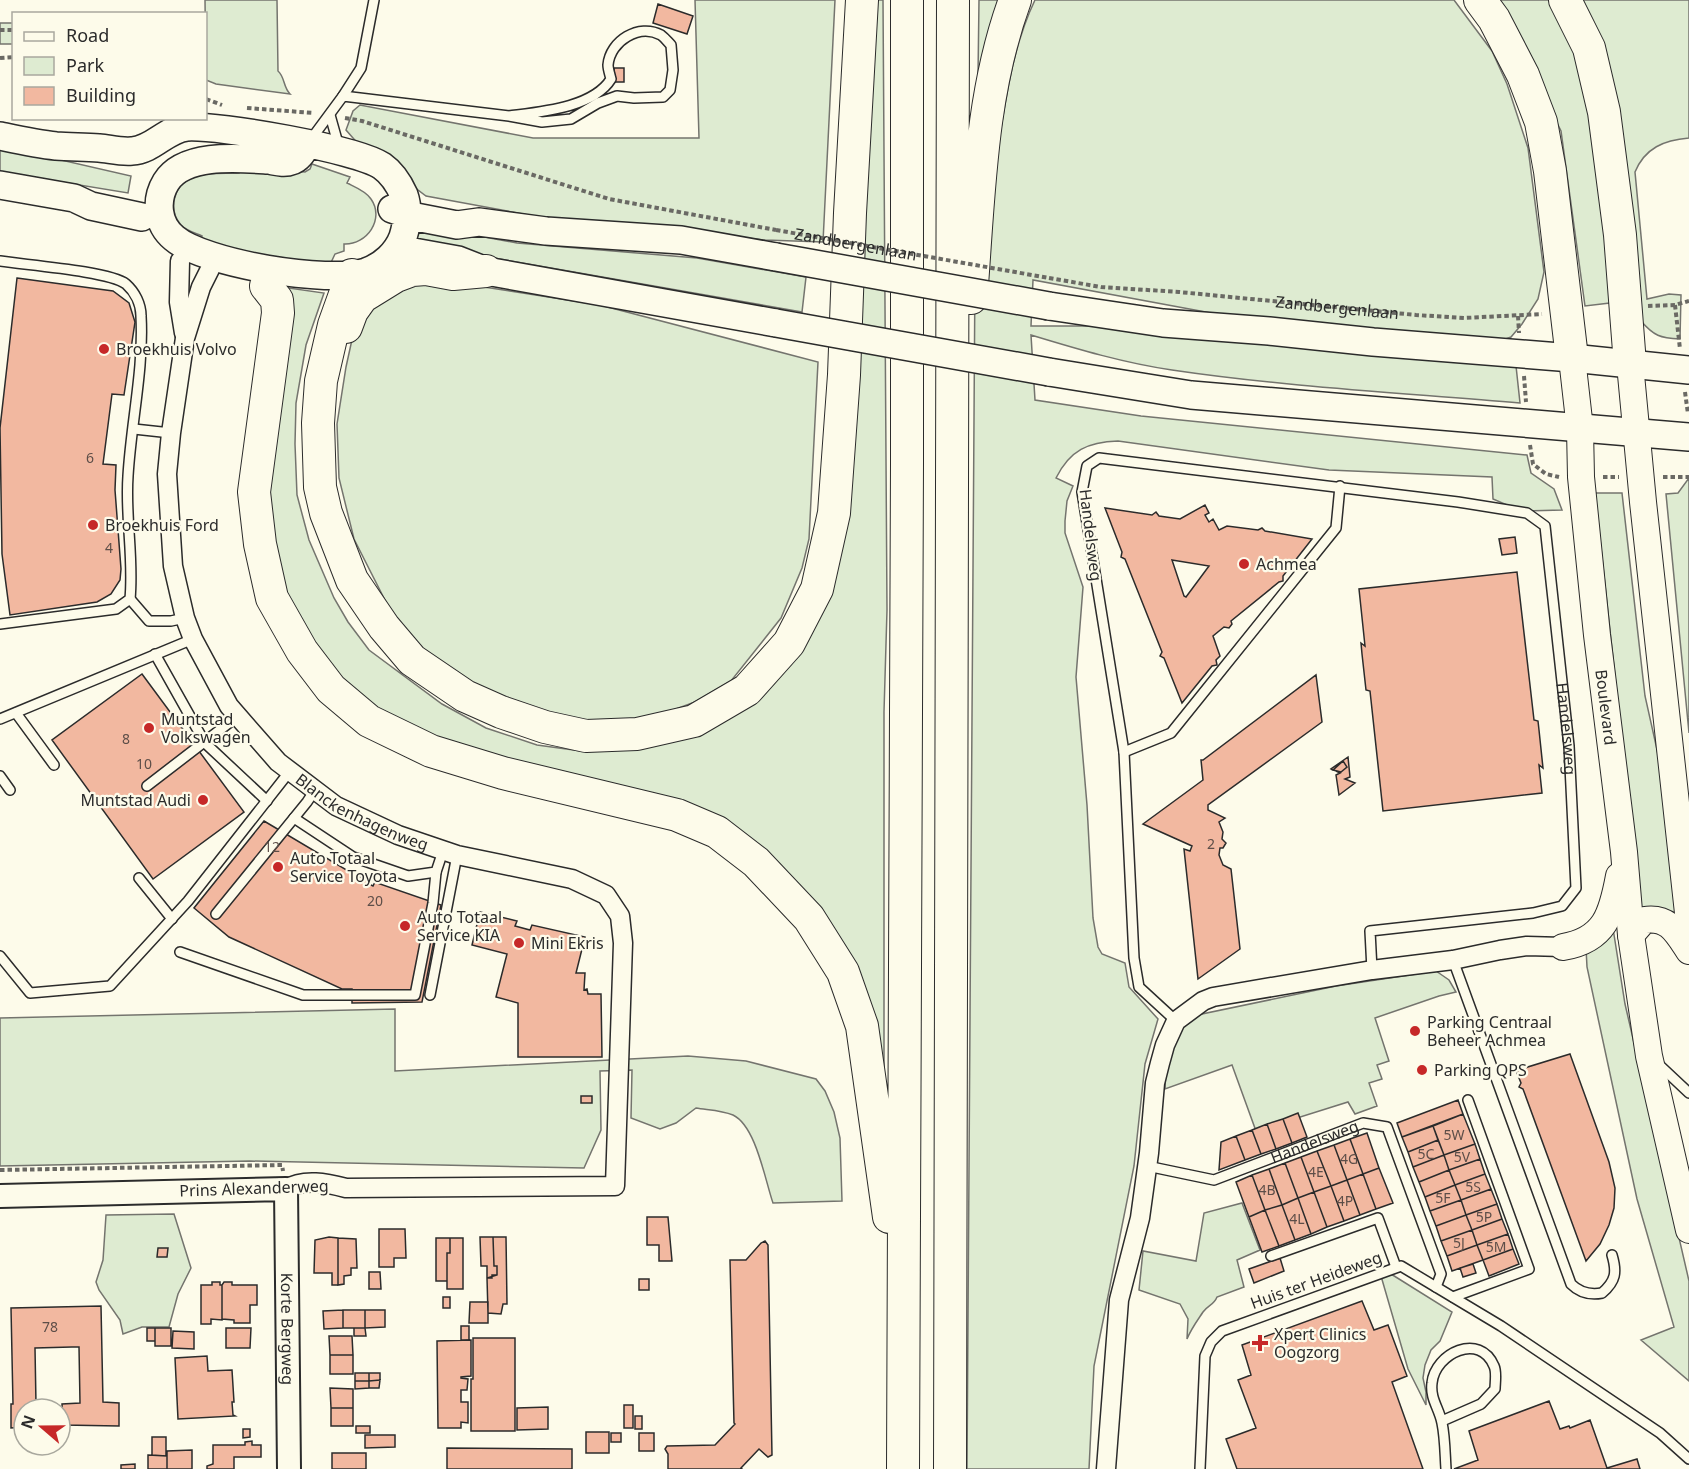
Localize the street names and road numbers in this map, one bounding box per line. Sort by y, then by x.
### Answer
street label: Zandbergenlaan [793,222,919,266]
street label: Zandbergenlaan [1275,290,1400,324]
street label: Handelsweg [1074,488,1108,582]
street label: Boulevard [1590,668,1622,746]
street label: Handelsweg [1551,681,1581,776]
street label: Blanckenhagenweg [291,768,431,855]
street label: Handelsweg [1267,1115,1362,1168]
street label: Prins Alexanderweg [179,1174,329,1202]
street label: Huis ter Heideweg [1247,1246,1385,1314]
street label: Korte Bergweg [276,1273,299,1385]

